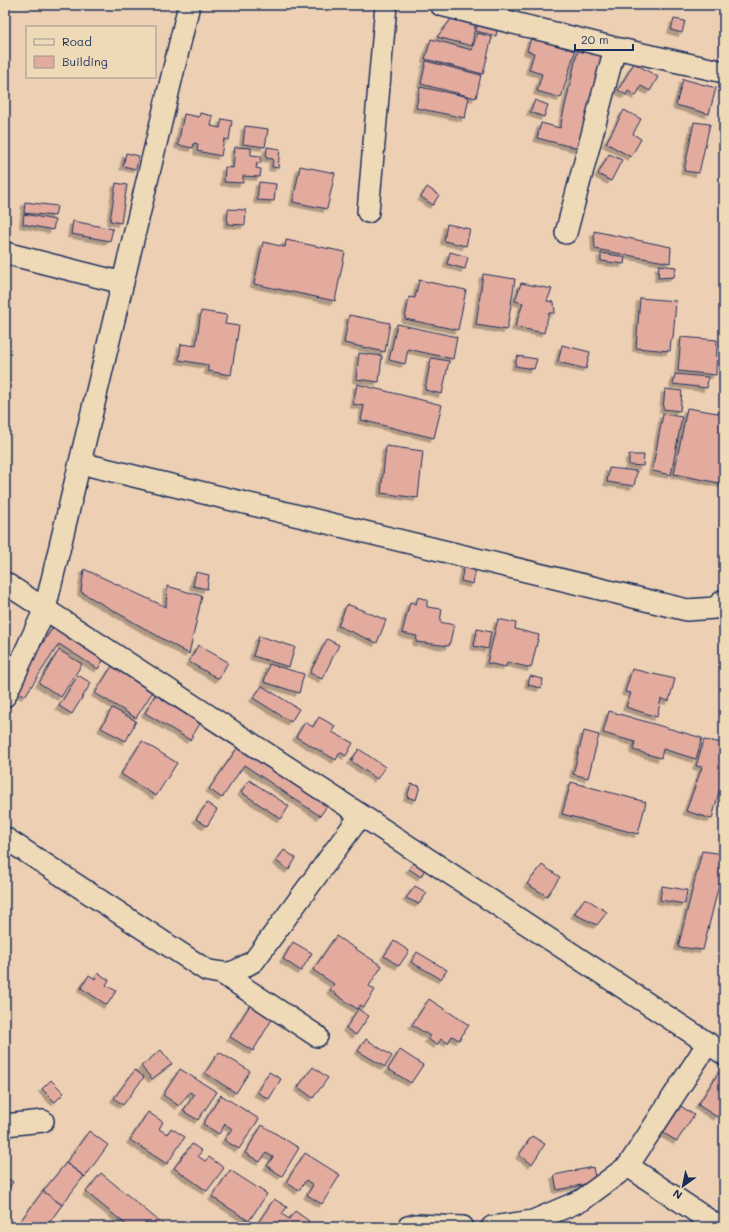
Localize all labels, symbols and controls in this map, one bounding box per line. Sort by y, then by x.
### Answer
legend [26,26,156,78]
scale bar [575,26,633,52]
text: 20 m [581,31,609,47]
text: Road [62,33,92,49]
text: Building [62,53,108,69]
north arrow [663,1166,703,1206]
text: N [670,1186,685,1203]

